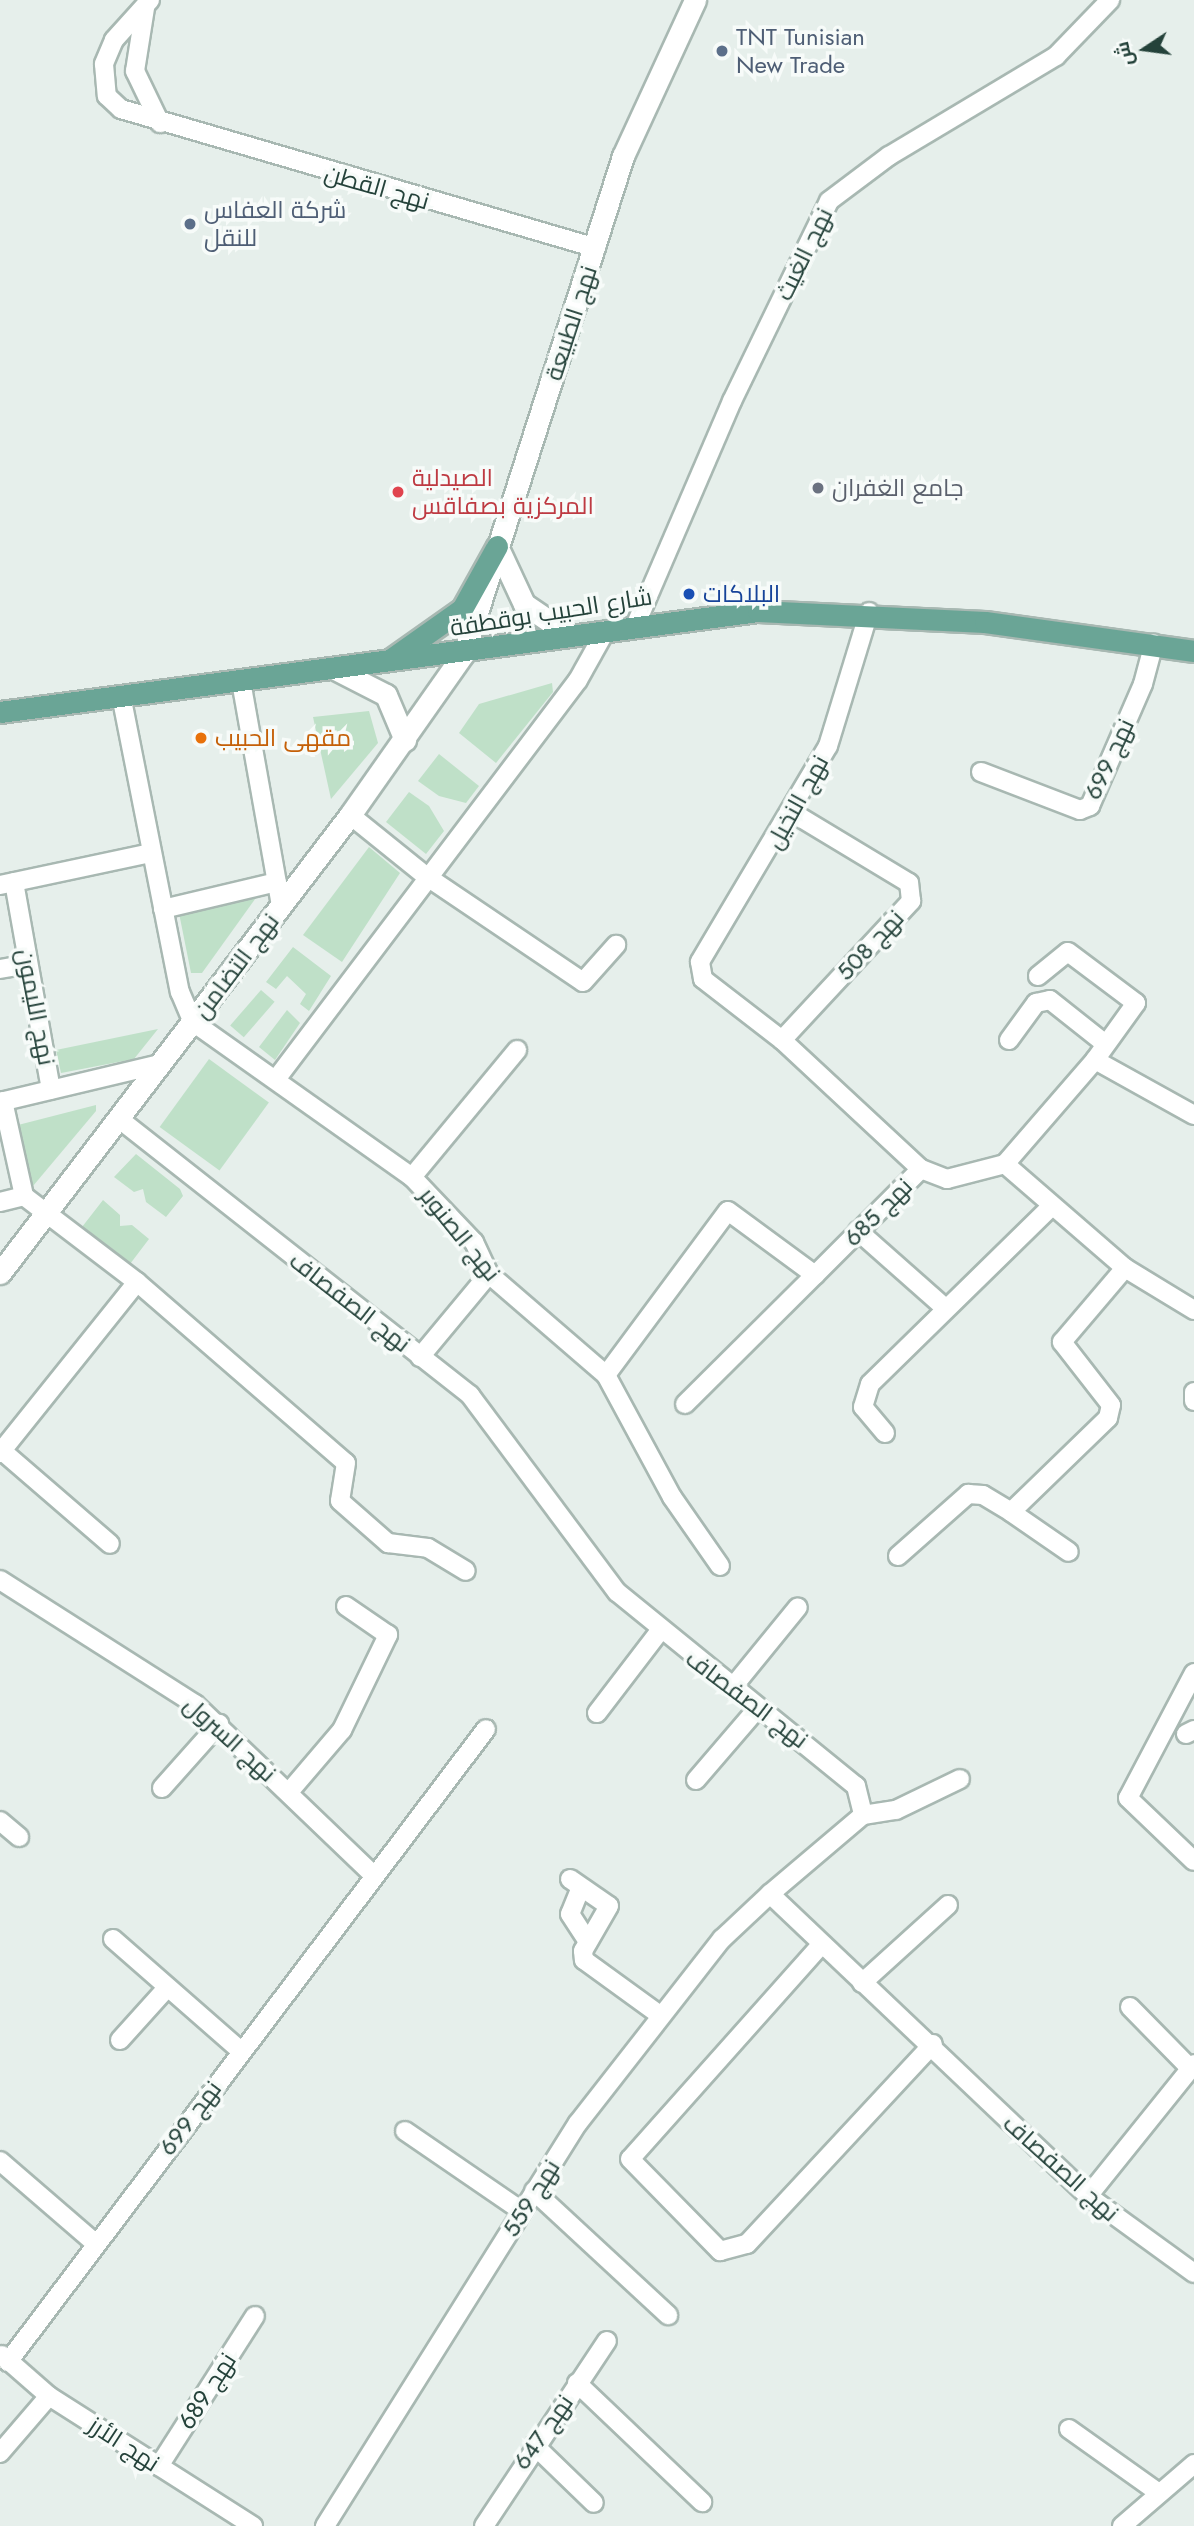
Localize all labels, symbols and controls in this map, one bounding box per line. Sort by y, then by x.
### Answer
north arrow [1110,14,1180,84]
place label: TNT Tunisian New Trade [736,23,865,79]
text: ش [1108,39,1140,69]
marker: TNT Tunisian New Trade [714,43,730,59]
street label: نهج القطن [321,158,433,216]
place label: شركة العفاس للنقل [204,196,347,252]
street label: نهج الغيث [769,203,839,305]
marker: شركة العفاس للنقل [182,216,198,232]
street label: نهج الطبيعة [539,262,603,384]
place label: الصيدلية المركزية بصفاقس [412,464,594,520]
place label: جامع الغفران [832,474,963,502]
marker: جامع الغفران [810,480,826,496]
marker: الصيدلية المركزية بصفاقس [390,484,406,500]
place label: البلاكات [703,580,780,608]
street label: شارع الحبيب بوقطفة [448,582,654,642]
marker: البلاكات [681,586,697,602]
street label: نهج 699 [1078,714,1140,804]
place label: مقهى الحبيب [215,724,351,752]
marker: مقهى الحبيب [193,730,209,746]
street label: نهج النخيل [759,750,835,854]
street label: نهج 508 [830,904,910,986]
street label: نهج التضامن [187,908,285,1024]
street label: نهج الليمون [11,946,61,1068]
street label: نهج 685 [838,1172,918,1252]
street label: نهج الصنوبر [413,1181,507,1287]
street label: نهج الصفصاف [284,1246,416,1358]
street label: نهج الصفصاف [680,1644,814,1754]
street label: نهج السرول [178,1690,282,1788]
street label: نهج 699 [153,2075,227,2161]
street label: نهج الصفصاف [997,2109,1125,2227]
street label: نهج 559 [496,2154,566,2242]
street label: نهج 689 [172,2347,242,2435]
street label: نهج 647 [507,2389,579,2475]
street label: نهج الأرز [83,2410,165,2478]

